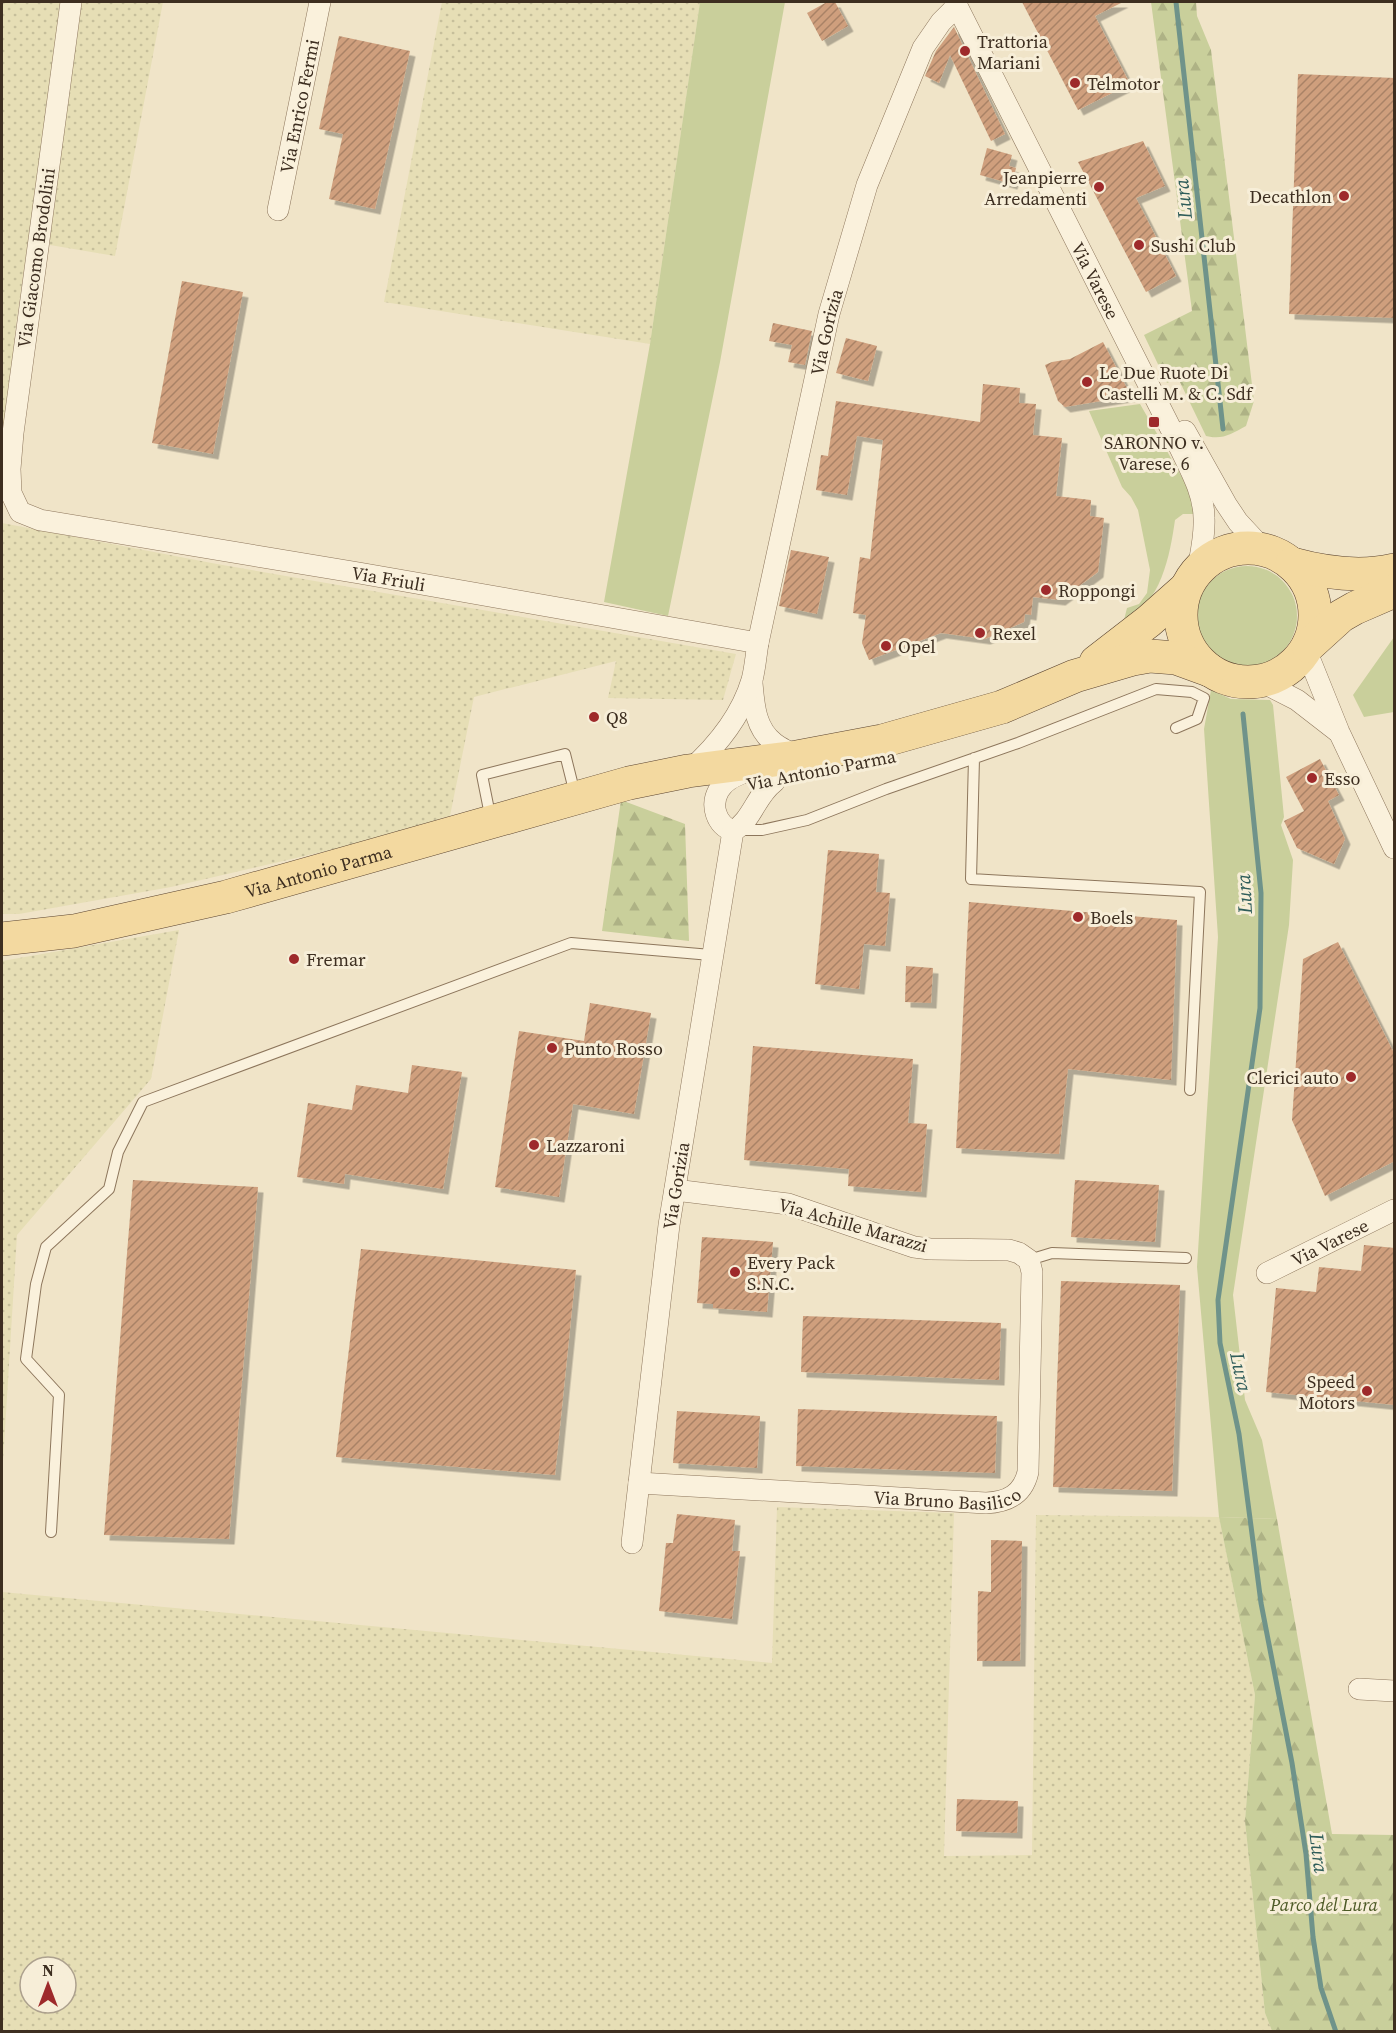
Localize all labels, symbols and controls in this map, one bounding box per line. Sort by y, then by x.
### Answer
place label: Trattoria Mariani [977,29,1049,75]
street label: Via Enrico Fermi [273,37,325,175]
marker: Trattoria Mariani [958,44,972,58]
place label: Telmotor [1087,71,1161,96]
marker: Telmotor [1068,76,1082,90]
place label: Jeanpierre Arredamenti [984,165,1087,211]
street label: Via Giacomo Brodolini [11,166,61,350]
water label: Lura [1167,177,1199,221]
marker: Jeanpierre Arredamenti [1092,180,1106,194]
place label: Decathlon [1249,184,1332,209]
marker: Decathlon [1337,189,1351,203]
place label: Sushi Club [1151,233,1236,258]
street label: Via Varese [1066,238,1126,323]
marker: Sushi Club [1132,238,1146,252]
street label: Via Gorizia [804,285,849,378]
place label: Le Due Ruote Di Castelli M. & C. Sdf [1099,360,1254,406]
marker: Le Due Ruote Di Castelli M. & C. Sdf [1080,375,1094,389]
marker: SARONNO v. Varese, 6 [1147,415,1161,429]
place label: SARONNO v. Varese, 6 [1104,430,1204,476]
street label: Via Friuli [350,559,427,597]
place label: Roppongi [1058,578,1136,603]
marker: Roppongi [1039,583,1053,597]
place label: Rexel [992,621,1036,646]
marker: Rexel [973,626,987,640]
place label: Opel [898,634,936,659]
marker: Opel [879,639,893,653]
place label: Q8 [606,705,628,730]
marker: Q8 [587,710,601,724]
street label: Via Antonio Parma [744,743,899,797]
place label: Esso [1324,766,1360,791]
marker: Esso [1305,771,1319,785]
street label: Via Antonio Parma [242,838,395,904]
water label: Lura [1229,873,1259,916]
place label: Boels [1090,905,1134,930]
marker: Boels [1071,910,1085,924]
place label: Fremar [306,947,366,972]
marker: Fremar [287,952,301,966]
place label: Punto Rosso [564,1036,663,1061]
marker: Punto Rosso [545,1041,559,1055]
place label: Clerici auto [1246,1065,1339,1090]
marker: Clerici auto [1344,1070,1358,1084]
place label: Lazzaroni [546,1133,625,1158]
marker: Lazzaroni [527,1138,541,1152]
street label: Via Gorizia [656,1139,695,1231]
street label: Via Achille Marazzi [775,1192,931,1258]
street label: Via Varese [1287,1212,1373,1272]
place label: Every Pack S.N.C. [747,1250,835,1296]
marker: Every Pack S.N.C. [728,1265,742,1279]
water label: Lura [1223,1349,1259,1395]
place label: Speed Motors [1298,1369,1355,1415]
marker: Speed Motors [1360,1384,1374,1398]
street label: Via Bruno Basilico [873,1481,1026,1516]
water label: Lura [1303,1830,1335,1875]
park label: Parco del Lura [1269,1892,1379,1917]
north arrow [18,1955,78,2015]
text: N [42,1959,54,1981]

